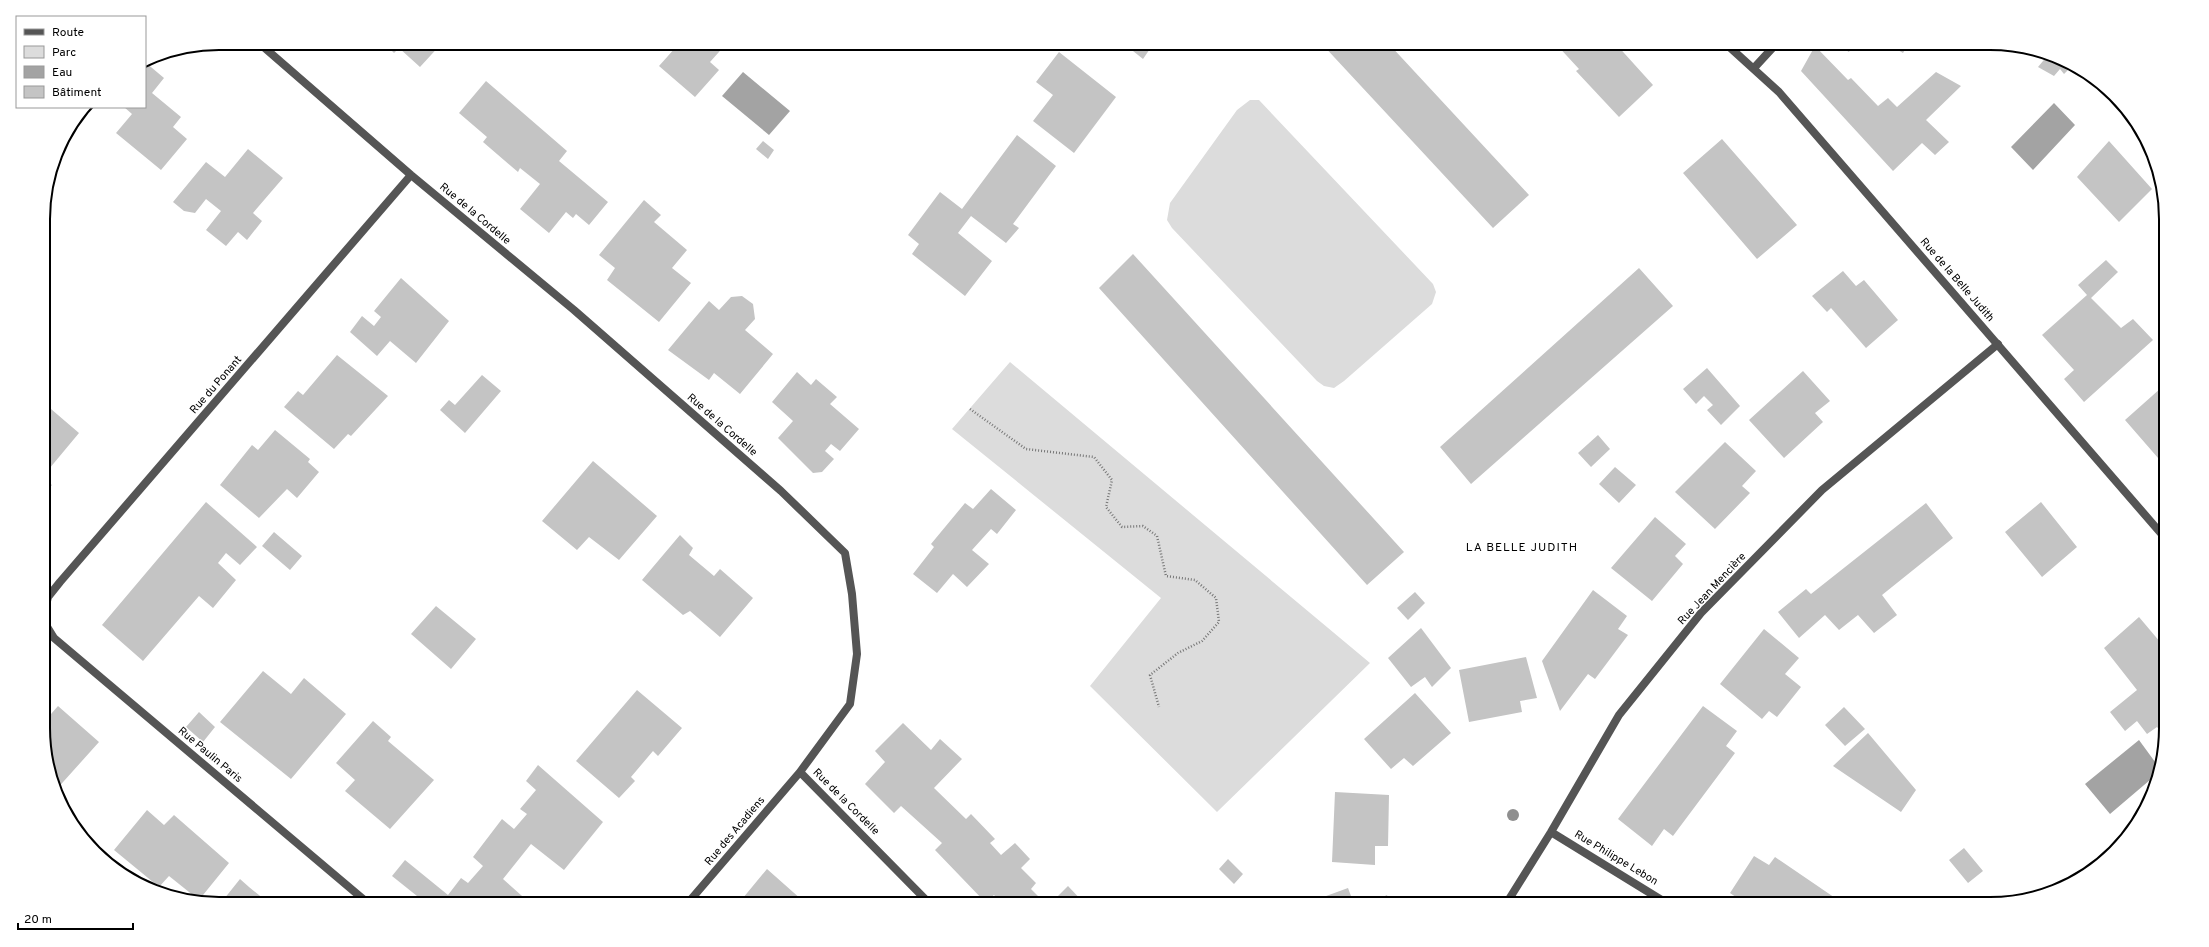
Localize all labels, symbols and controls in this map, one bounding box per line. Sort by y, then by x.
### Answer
legend [16,16,146,108]
text: Route [52,25,84,41]
text: Parc [52,45,76,61]
text: Eau [52,65,72,81]
text: Bâtiment [52,85,102,101]
street label: Rue de la Cordelle [436,180,514,248]
street label: Rue de la Belle Judith [1917,235,1997,325]
street label: Rue du Ponant [187,353,245,417]
street label: Rue de la Cordelle [684,391,760,459]
district label: LA BELLE JUDITH [1466,540,1578,556]
street label: Rue Jean Mencière [1675,550,1749,628]
street label: Rue Paulin Paris [175,724,245,786]
street label: Rue de la Cordelle [810,766,882,838]
street label: Rue des Acadiens [702,794,768,868]
street label: Rue Philippe Lebon [1572,827,1660,889]
scale bar [18,905,133,931]
text: 20 m [24,912,52,928]

